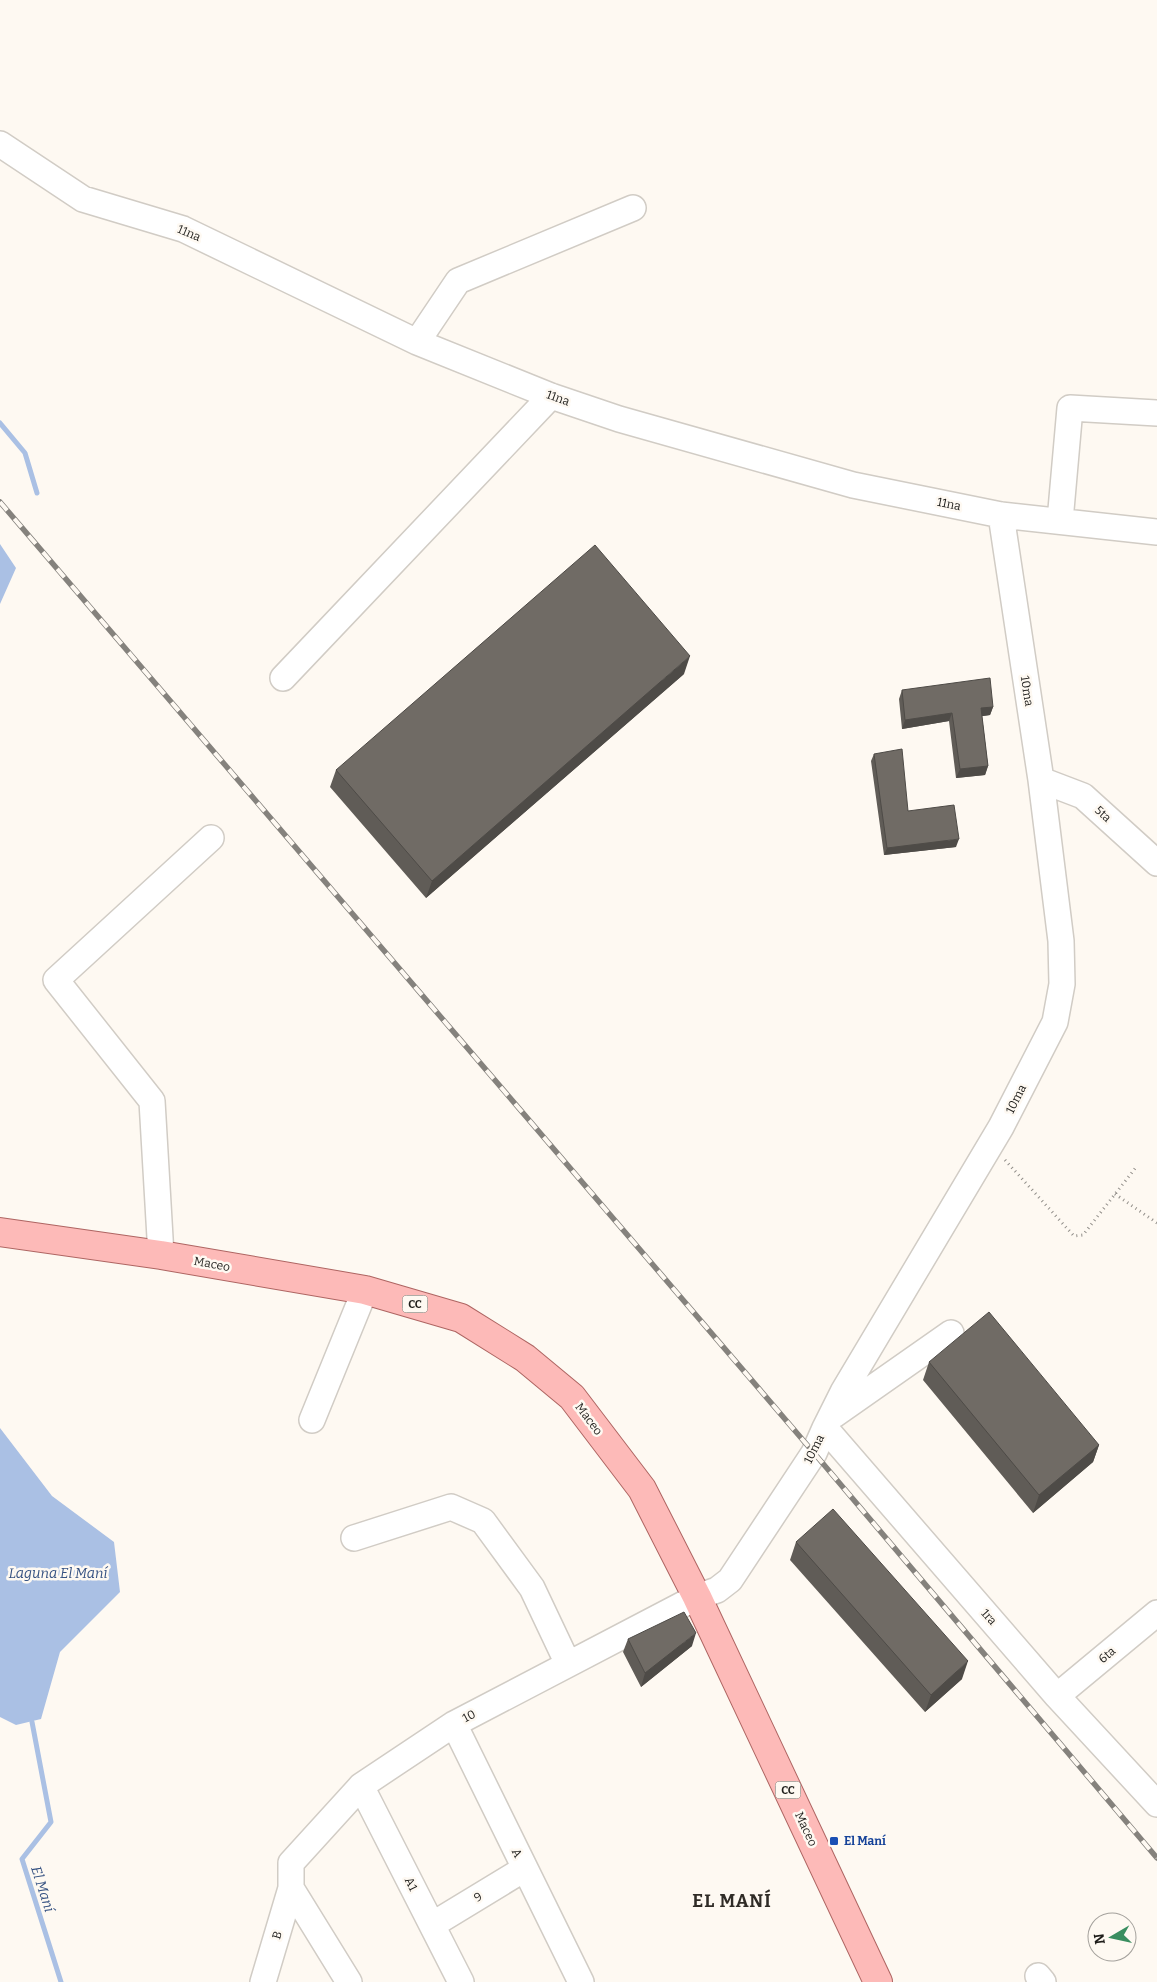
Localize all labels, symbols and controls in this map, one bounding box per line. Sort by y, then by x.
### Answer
street label: 11na [175,222,203,244]
street label: 11na [544,387,572,409]
street label: 11na [936,495,963,513]
street label: 10ma [1018,675,1036,708]
street label: 5ta [1092,803,1114,825]
street label: 10ma [1003,1082,1029,1116]
street label: Maceo [193,1254,231,1274]
road number: CC [402,1296,428,1312]
street label: Maceo [572,1400,606,1438]
street label: 10ma [801,1432,827,1466]
water label: Laguna El Maní [9,1565,108,1582]
street label: 1ra [978,1606,1000,1628]
street label: 6ta [1096,1644,1119,1666]
street label: 10 [460,1707,478,1725]
road number: CC [776,1782,800,1798]
street label: Maceo [792,1810,820,1849]
place label: El Maní [844,1834,886,1848]
marker: El Maní [828,1835,840,1847]
street label: A [509,1846,525,1860]
water label: El Maní [27,1864,58,1915]
street label: A1 [402,1875,420,1893]
street label: 9 [471,1889,485,1905]
district label: EL MANÍ [692,1889,772,1912]
north arrow [1087,1912,1137,1962]
street label: B [269,1929,285,1941]
text: N [1090,1932,1109,1946]

